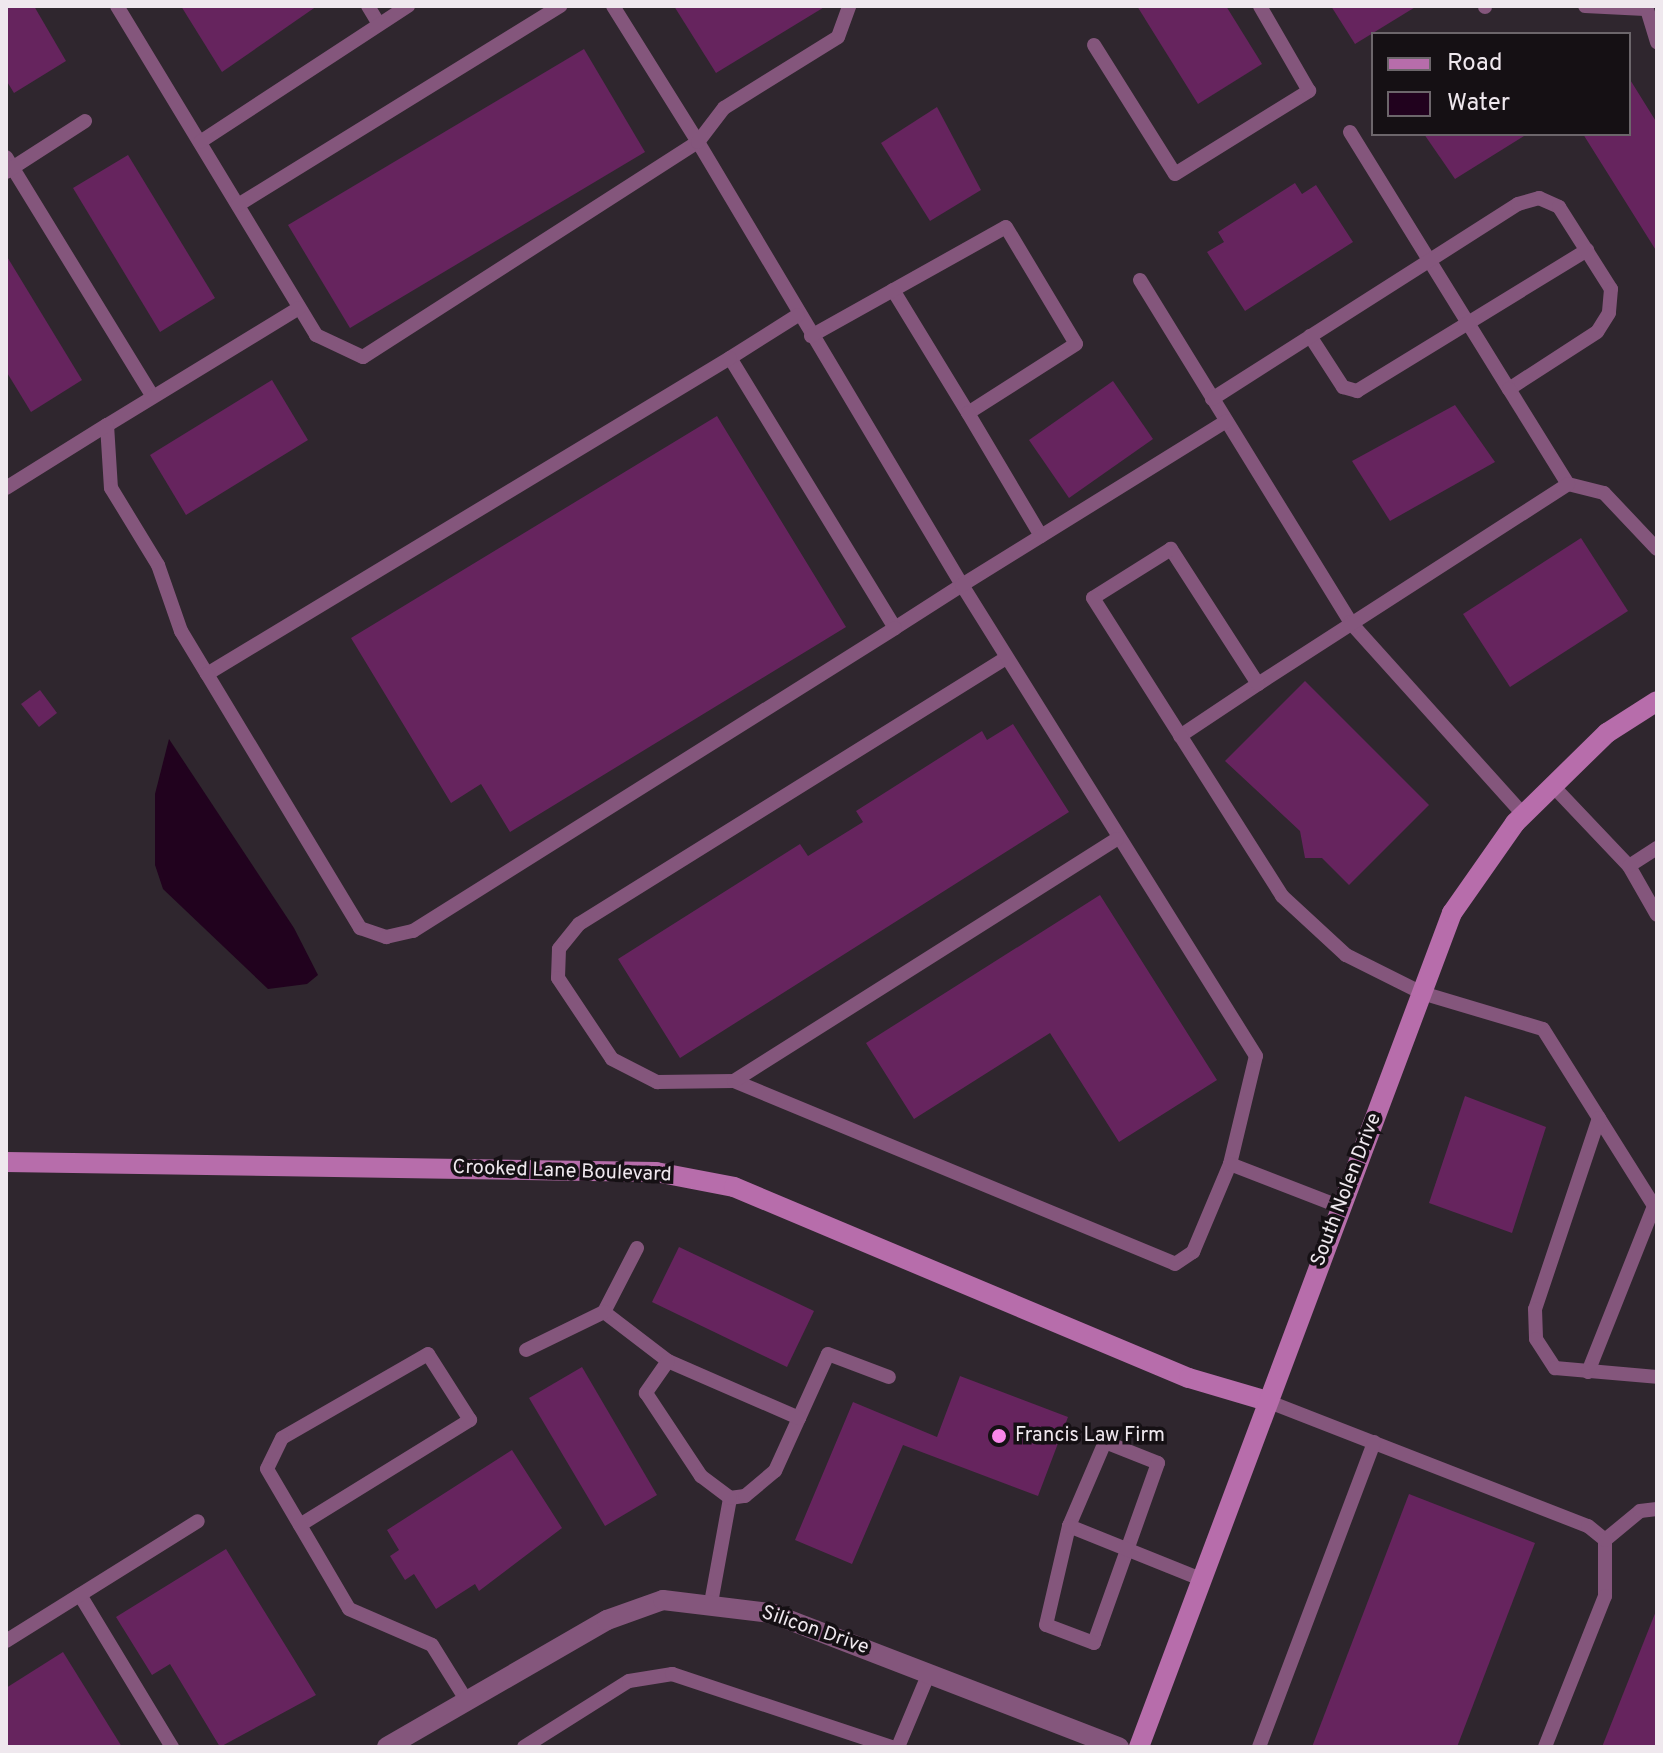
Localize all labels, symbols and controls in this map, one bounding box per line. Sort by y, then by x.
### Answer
legend [1371,32,1631,136]
text: Road [1447,49,1503,79]
text: Water [1447,89,1510,119]
street label: South Nolen Drive [1307,1110,1387,1270]
street label: Crooked Lane Boulevard [452,1156,672,1188]
place label: Francis Law Firm [1015,1424,1165,1448]
marker: Francis Law Firm [990,1427,1008,1445]
street label: Silicon Drive [758,1601,872,1661]

